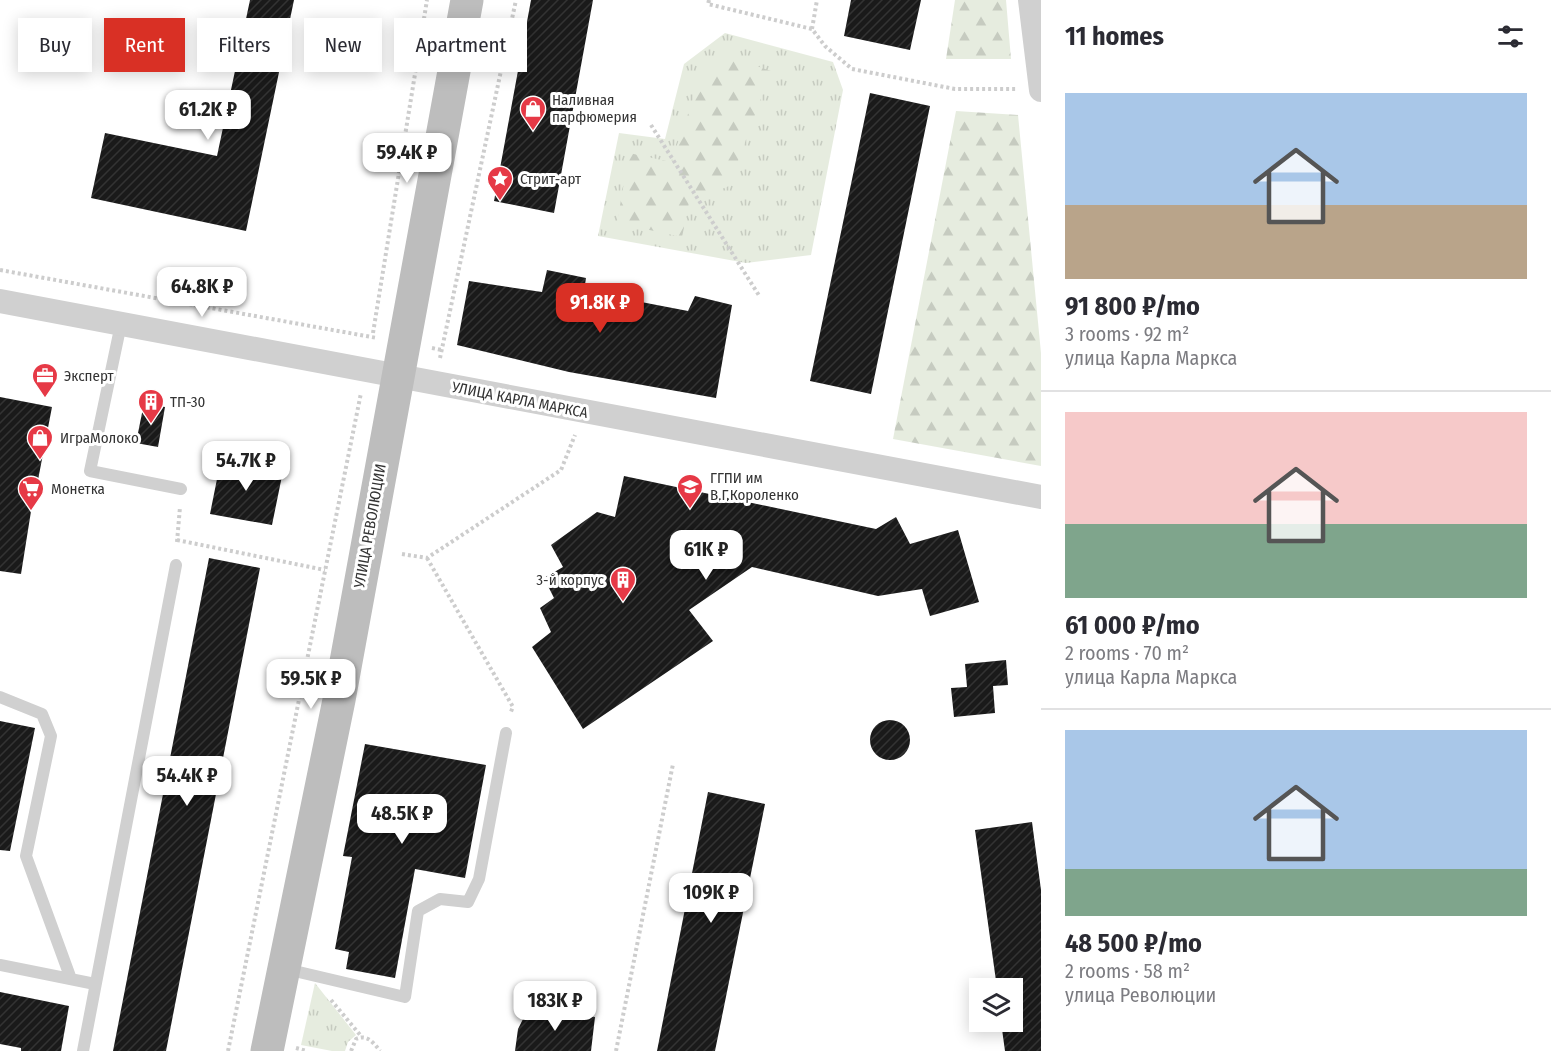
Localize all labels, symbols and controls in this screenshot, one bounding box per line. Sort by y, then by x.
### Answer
chip: Buy [18,18,92,72]
chip: Rent [104,18,185,72]
chip: Filters [197,18,292,72]
chip: New [304,18,382,72]
chip: Apartment [394,18,527,72]
icon: filters [1494,20,1527,53]
text: 11 homes [1065,21,1164,52]
pin: 61.2K ₽ [153,90,263,141]
place label: Наливная парфюмерия [552,91,637,126]
shop icon: Наливная парфюмерия [518,94,548,132]
text: 61.2K ₽ [179,97,237,121]
icon: home [1242,132,1350,240]
pin: 59.4K ₽ [352,133,462,184]
text: 59.4K ₽ [377,140,437,164]
place icon: Стрит-арт [485,164,515,202]
place label: Стрит-арт [520,170,582,188]
pin: 64.8K ₽ [147,267,257,318]
text: 64.8K ₽ [171,274,233,298]
pin: 91.8K ₽ [545,283,655,334]
text: 91.8K ₽ [570,290,630,314]
text: 91 800 ₽/mo [1065,291,1200,322]
text: 3 rooms · 92 m² [1065,322,1189,346]
text: улица Карла Маркса [1065,346,1237,370]
office icon: Эксперт [30,361,60,399]
place label: Эксперт [64,367,115,385]
street label: УЛИЦА КАРЛА МАРКСА [449,378,590,422]
building icon: ТП-30 [136,387,166,425]
place label: ТП-30 [170,393,205,411]
shop icon: ИграМолоко [25,423,55,461]
place label: ИграМолоко [60,429,139,447]
pin: 54.7K ₽ [191,441,301,492]
text: 54.7K ₽ [216,448,276,472]
icon: home [1242,451,1350,559]
street label: УЛИЦА РЕВОЛЮЦИИ [350,462,390,591]
place label: ГГПИ им В.Г.Короленко [710,469,799,504]
school or university icon: ГГПИ им В.Г.Короленко [675,472,705,510]
supermarket icon: Монетка [16,474,46,512]
place label: Монетка [51,480,105,498]
pin: 61K ₽ [664,530,748,581]
text: 61K ₽ [684,537,728,561]
building icon: 3-й корпус [608,565,638,603]
place label: 3-й корпус [536,571,605,589]
text: 61 000 ₽/mo [1065,610,1200,641]
text: 2 rooms · 70 m² [1065,641,1189,665]
pin: 59.5K ₽ [256,659,366,710]
text: улица Карла Маркса [1065,665,1237,689]
text: 59.5K ₽ [280,666,342,690]
pin: 54.4K ₽ [132,756,242,807]
text: 54.4K ₽ [156,763,218,787]
icon: home [1242,769,1350,877]
pin: 48.5K ₽ [347,794,457,845]
text: 48.5K ₽ [371,801,433,825]
pin: 109K ₽ [662,873,760,924]
text: 109K ₽ [683,880,739,904]
text: 48 500 ₽/mo [1065,928,1202,959]
text: 2 rooms · 58 m² [1065,959,1190,983]
map controls [969,978,1023,1032]
button: layers [969,978,1023,1032]
pin: 183K ₽ [506,981,604,1032]
text: улица Революции [1065,983,1216,1007]
text: 183K ₽ [527,988,583,1012]

